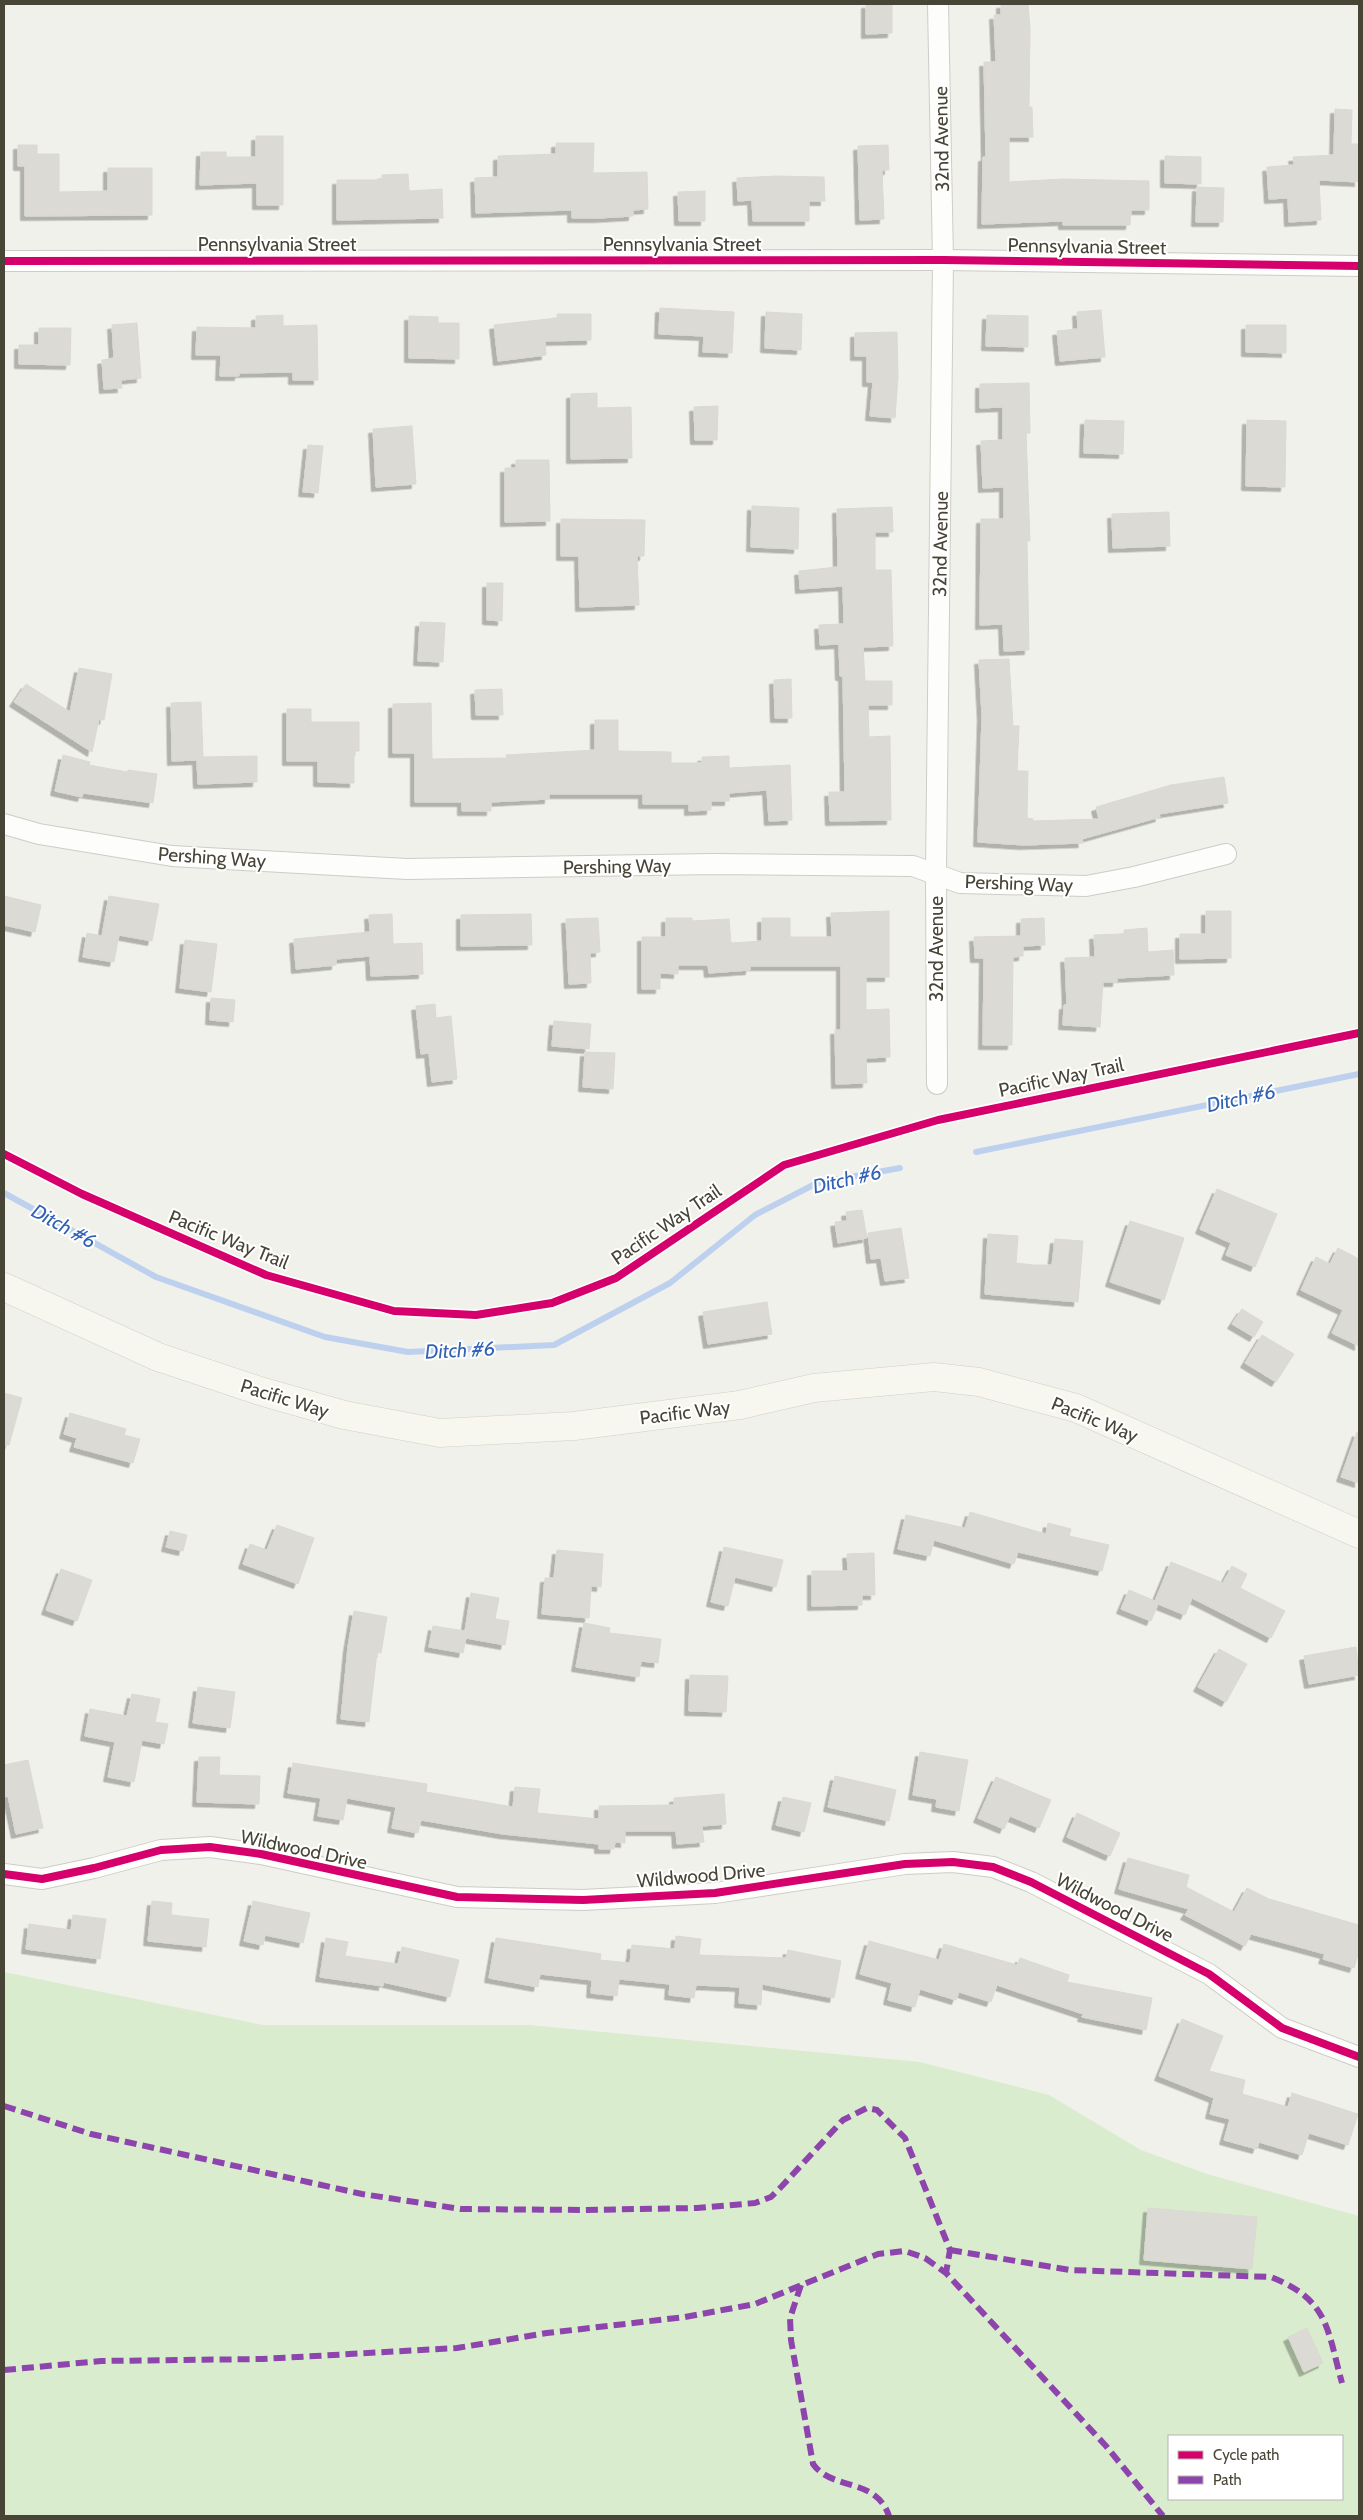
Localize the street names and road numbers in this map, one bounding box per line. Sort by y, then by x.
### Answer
street label: 32nd Avenue [929,86,954,192]
street label: Pennsylvania Street [198,233,357,256]
street label: Pennsylvania Street [603,233,762,256]
street label: Pennsylvania Street [1007,234,1167,259]
street label: 32nd Avenue [928,491,953,597]
street label: Pershing Way [157,842,267,873]
street label: Pershing Way [563,854,672,879]
street label: Pershing Way [964,870,1074,897]
street label: 32nd Avenue [925,896,948,1002]
street label: Pacific Way Trail [996,1053,1126,1102]
street label: Pacific Way Trail [607,1179,726,1270]
street label: Pacific Way Trail [165,1205,293,1274]
street label: Pacific Way [238,1374,332,1423]
street label: Pacific Way [1048,1392,1142,1447]
street label: Pacific Way [638,1395,732,1429]
street label: Wildwood Drive [238,1825,370,1874]
street label: Wildwood Drive [636,1858,767,1893]
street label: Wildwood Drive [1052,1868,1178,1947]

